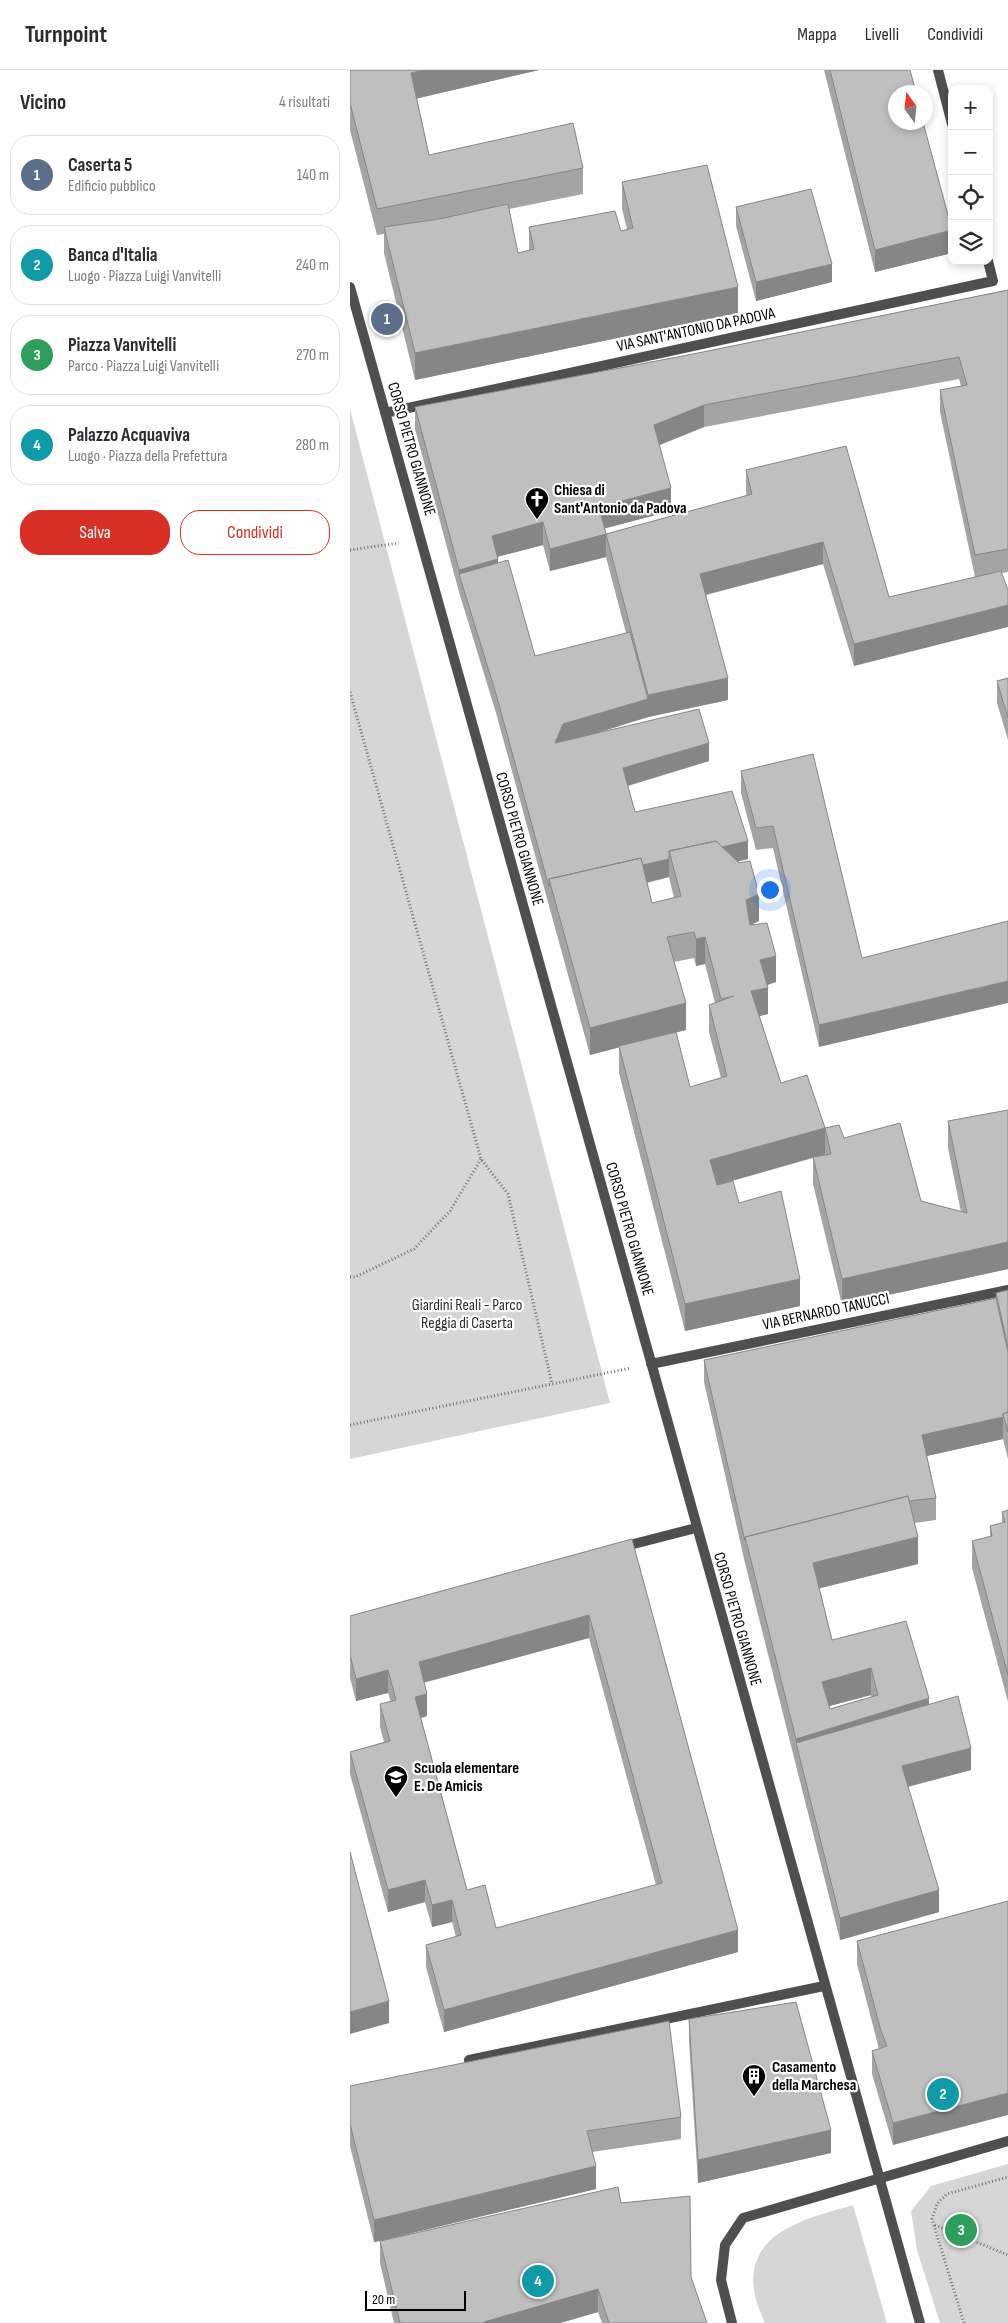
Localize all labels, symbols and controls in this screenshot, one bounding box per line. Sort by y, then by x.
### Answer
text: Turnpoint [25,20,107,49]
text: Mappa [797,24,837,45]
text: Livelli [865,24,899,45]
text: Condividi [927,24,983,45]
north arrow [888,85,933,130]
map controls [948,85,993,265]
button: + [948,85,993,130]
text: Vicino [20,90,66,115]
text: 4 risultati [279,93,330,112]
button: − [948,130,993,175]
text: Caserta 5 [68,154,132,177]
text: 1 [34,166,40,185]
text: 140 m [297,166,329,185]
button: locate [948,175,993,220]
text: Edificio pubblico [68,177,156,196]
button: layers [948,220,993,265]
text: Banca d'Italia [68,244,158,267]
text: 2 [33,256,41,275]
text: 240 m [296,256,329,275]
text: Luogo · Piazza Luigi Vanvitelli [68,267,221,286]
pin: 1 [371,300,403,338]
street label: VIA SANT'ANTONIO DA PADOVA [615,304,777,356]
text: Piazza Vanvitelli [68,334,176,357]
text: 3 [33,346,41,365]
text: 270 m [296,346,329,365]
text: Parco · Piazza Luigi Vanvitelli [68,357,219,376]
street label: CORSO PIETRO GIANNONE [383,380,439,518]
text: Palazzo Acquaviva [68,424,190,447]
text: 4 [33,436,41,455]
text: 280 m [295,436,329,455]
text: Luogo · Piazza della Prefettura [68,447,227,466]
place label: Chiesa di Sant'Antonio da Padova [554,481,687,518]
church icon: Chiesa di Sant'Antonio da Padova [524,486,550,520]
button: Salva [20,510,170,555]
button: Condividi [180,510,330,555]
street label: CORSO PIETRO GIANNONE [491,770,547,908]
your location [757,877,783,903]
street label: CORSO PIETRO GIANNONE [601,1160,657,1298]
street label: VIA BERNARDO TANUCCI [761,1289,891,1335]
park label: Giardini Reali - Parco Reggia di Caserta [412,1296,522,1333]
street label: CORSO PIETRO GIANNONE [709,1550,765,1688]
place label: Scuola elementare E. De Amicis [414,1759,519,1796]
school or university icon: Scuola elementare E. De Amicis [383,1764,409,1798]
place label: Casamento della Marchesa [772,2058,856,2095]
building icon: Casamento della Marchesa [741,2063,767,2097]
pin: 2 [927,2075,959,2113]
pin: 3 [945,2211,977,2249]
pin: 4 [522,2262,554,2300]
scale bar [365,2288,466,2311]
text: 20 m [372,2291,395,2308]

